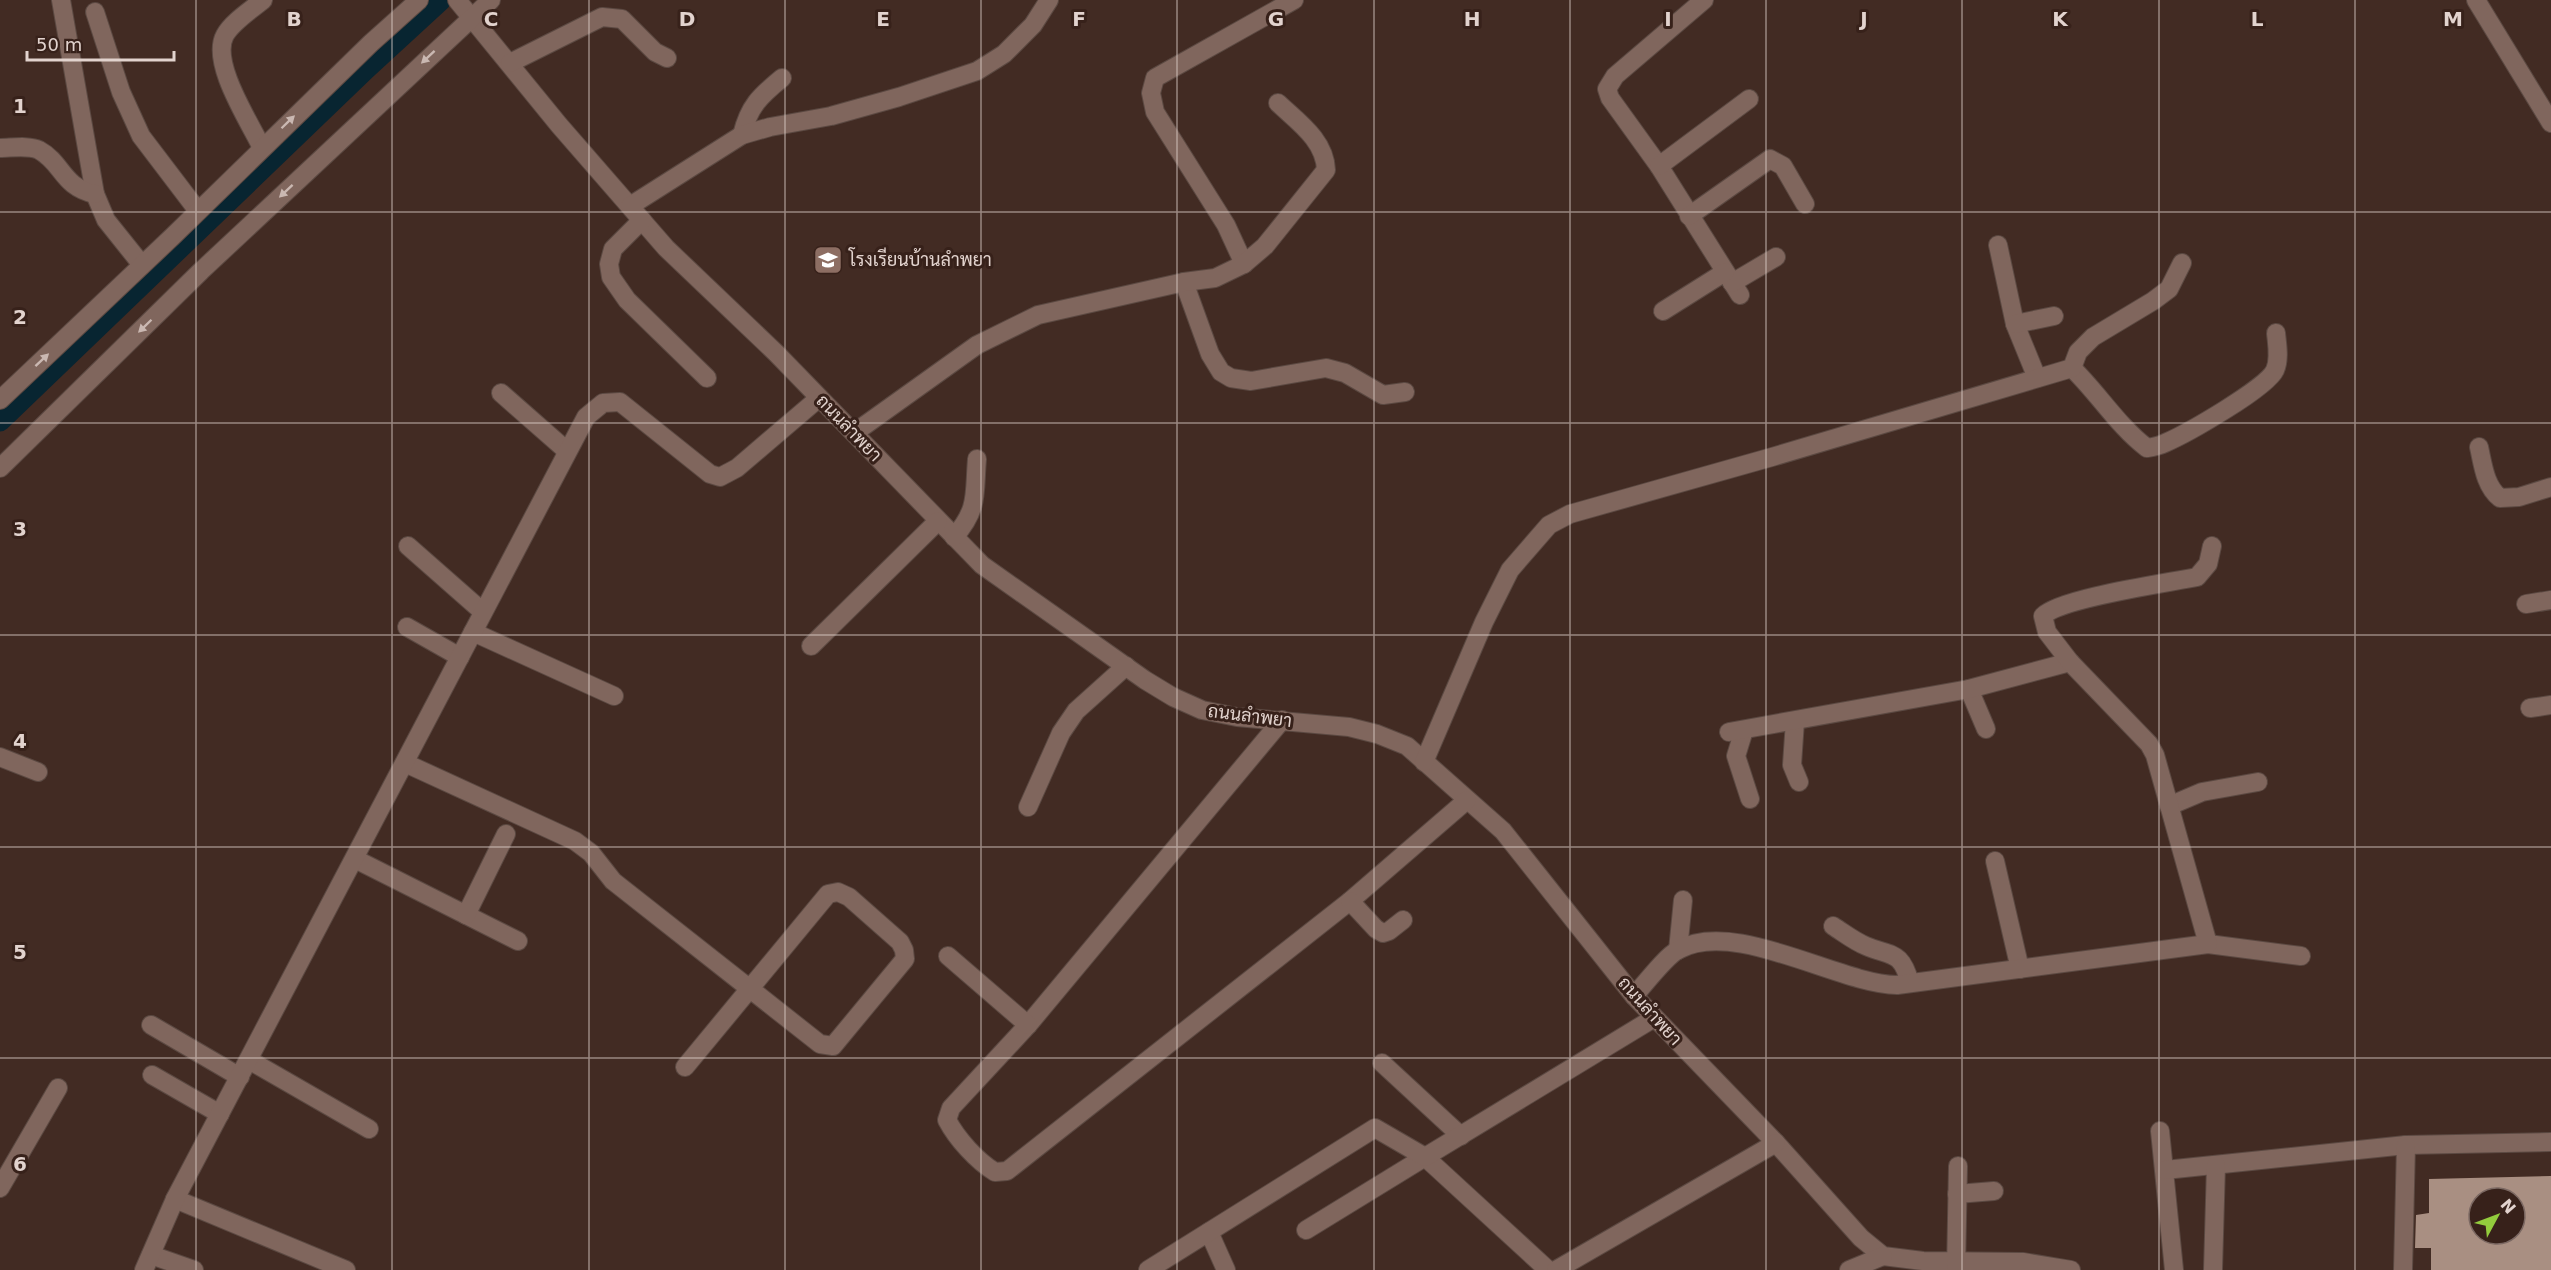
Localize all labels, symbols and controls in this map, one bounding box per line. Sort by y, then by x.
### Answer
text: B [286,7,302,31]
text: C [484,7,498,31]
text: D [679,7,695,31]
text: E [876,7,890,31]
text: F [1072,7,1086,31]
text: G [1268,7,1284,31]
text: H [1464,7,1480,31]
text: I [1664,7,1672,31]
text: J [1858,7,1868,31]
text: K [2052,7,2069,31]
text: L [2251,7,2264,31]
text: M [2443,7,2463,31]
scale bar [27,24,174,62]
text: 50 m [36,34,82,55]
one-way arrow [422,50,436,64]
text: 1 [13,94,27,118]
one-way arrow [281,115,296,129]
one-way arrow [279,184,294,198]
school or university icon: โรงเรียนบ้านลำพยา [812,244,844,276]
place label: โรงเรียนบ้านลำพยา [848,247,992,270]
text: 2 [13,305,27,329]
one-way arrow [139,318,153,332]
one-way arrow [35,353,50,367]
street label: ถนนลำพยา [812,390,886,465]
text: 3 [13,517,27,541]
street label: ถนนลำพยา [1207,700,1293,731]
text: 4 [13,729,27,753]
text: 5 [13,940,27,964]
street label: ถนนลำพยา [1614,972,1686,1049]
text: 6 [13,1152,27,1176]
north arrow [2467,1186,2527,1246]
text: N [2496,1195,2520,1218]

